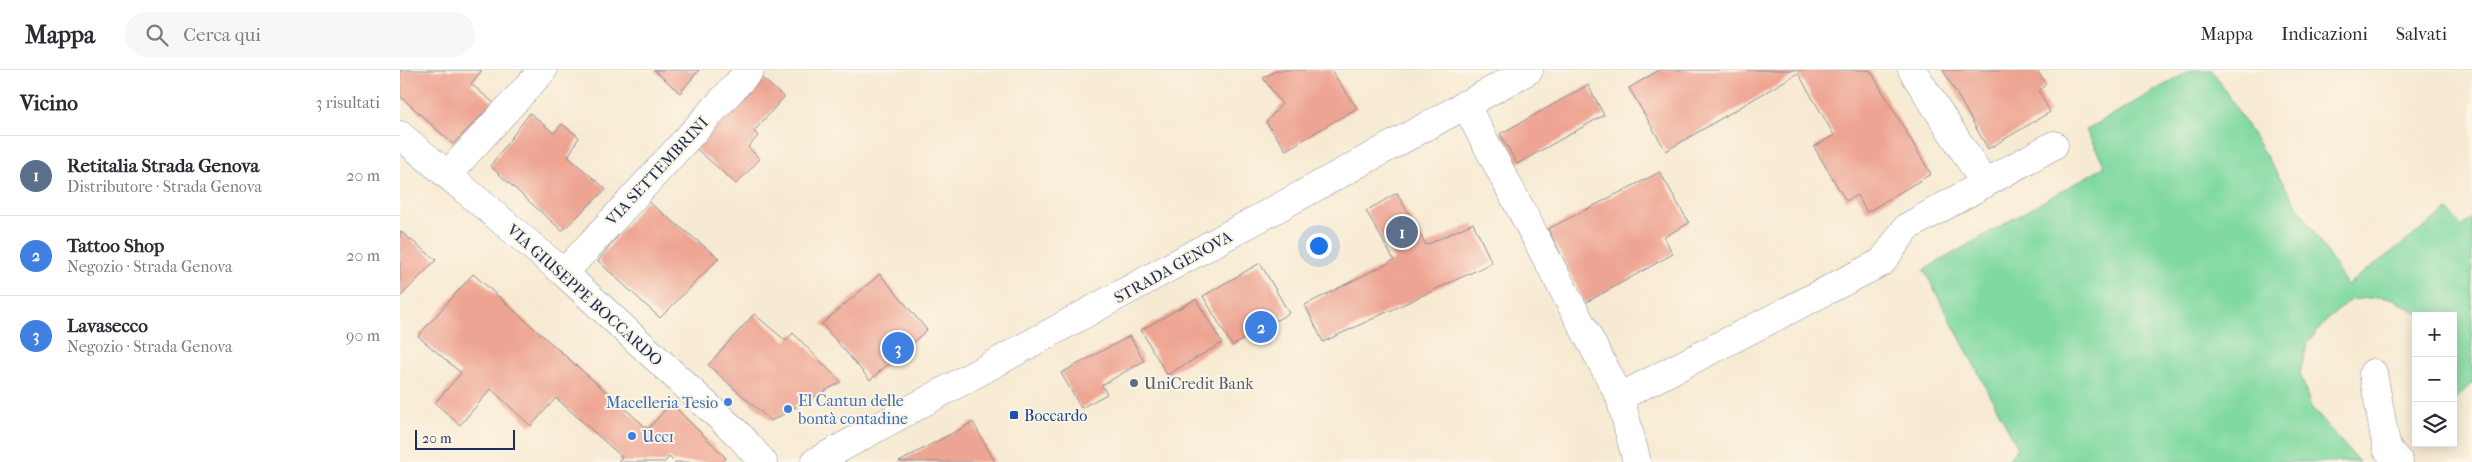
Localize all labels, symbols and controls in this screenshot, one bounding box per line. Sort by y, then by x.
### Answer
search box [125,12,475,57]
text: Mappa [25,21,95,49]
icon: search [143,21,171,49]
text: Cerca qui [183,24,261,46]
text: Mappa [2200,24,2253,45]
text: Indicazioni [2281,24,2368,45]
text: Salvati [2396,24,2447,45]
text: Vicino [20,91,78,115]
text: 3 risultati [316,93,380,112]
street label: VIA SETTEMBRINI [601,113,712,230]
text: Retitalia Strada Genova [67,155,259,177]
text: 1 [33,166,39,185]
text: 20 m [346,166,380,185]
text: Distributore · Strada Genova [67,177,262,196]
pin: 1 [1386,213,1418,251]
street label: VIA GIUSEPPE BOCCARDO [503,220,667,370]
street label: STRADA GENOVA [1111,226,1236,307]
your location [1306,233,1332,259]
text: Tattoo Shop [67,235,164,257]
text: 2 [32,246,40,265]
text: 20 m [346,246,380,265]
text: Negozio · Strada Genova [67,257,232,276]
pin: 2 [1245,308,1277,346]
map controls [2412,312,2457,447]
button: + [2412,312,2457,357]
text: Lavasecco [67,315,148,337]
text: 3 [33,326,39,345]
text: 90 m [346,326,380,345]
pin: 3 [882,329,914,367]
text: Negozio · Strada Genova [67,337,232,356]
button: − [2412,357,2457,402]
place label: UniCredit Bank [1144,374,1254,393]
marker: UniCredit Bank [1128,377,1140,389]
place label: El Cantun delle bontà contadine [797,391,908,428]
place label: Macelleria Tesio [606,393,718,412]
marker: Macelleria Tesio [722,396,734,408]
button: layers [2412,402,2457,447]
marker: El Cantun delle bontà contadine [782,403,794,415]
place label: Boccardo [1024,406,1087,425]
marker: Boccardo [1008,409,1020,421]
scale bar [415,427,515,450]
place label: Ucc1 [642,427,674,446]
text: 20 m [422,430,452,447]
marker: Ucc1 [626,430,638,442]

